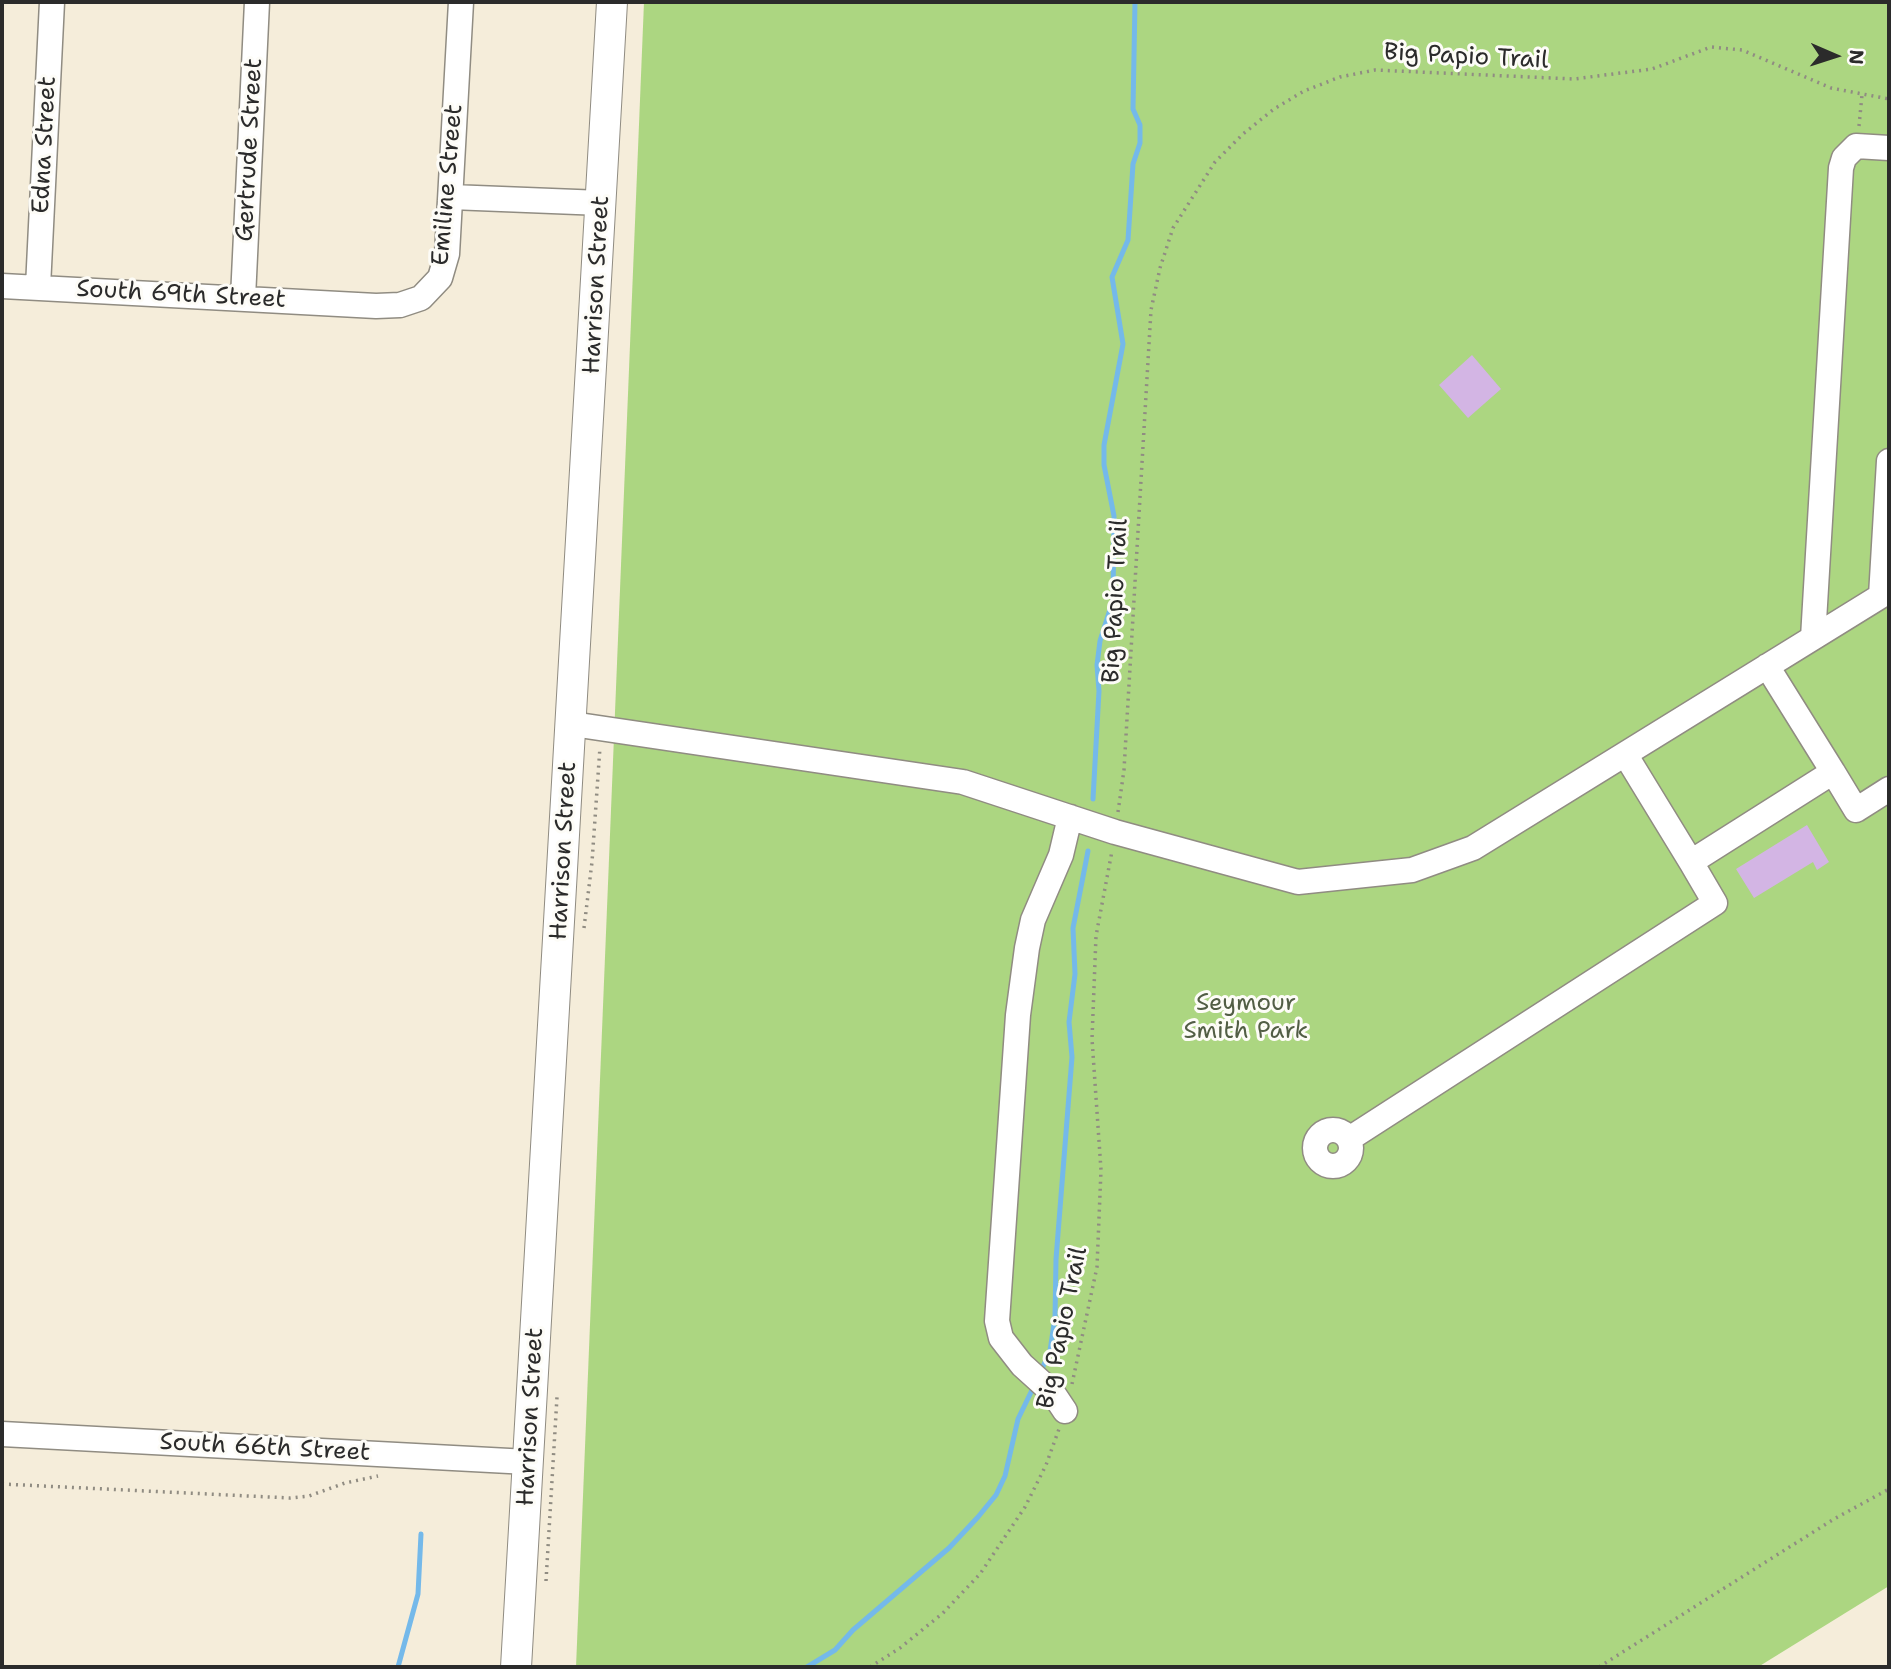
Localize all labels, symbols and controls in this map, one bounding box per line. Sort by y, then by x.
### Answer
north arrow [1800,21,1870,91]
street label: Big Papio Trail [1383,38,1549,76]
text: N [1844,49,1869,65]
street label: Gertrude Street [231,58,269,242]
street label: Edna Street [27,76,63,214]
street label: Emiline Street [427,103,469,267]
street label: Harrison Street [578,195,616,375]
street label: South 69th Street [75,275,287,315]
street label: Big Papio Trail [1097,518,1135,684]
street label: Harrison Street [545,761,583,941]
park label: Seymour Smith Park [1184,990,1308,1046]
street label: Big Papio Trail [1032,1244,1094,1412]
street label: Harrison Street [512,1327,550,1507]
street label: South 66th Street [159,1428,371,1468]

